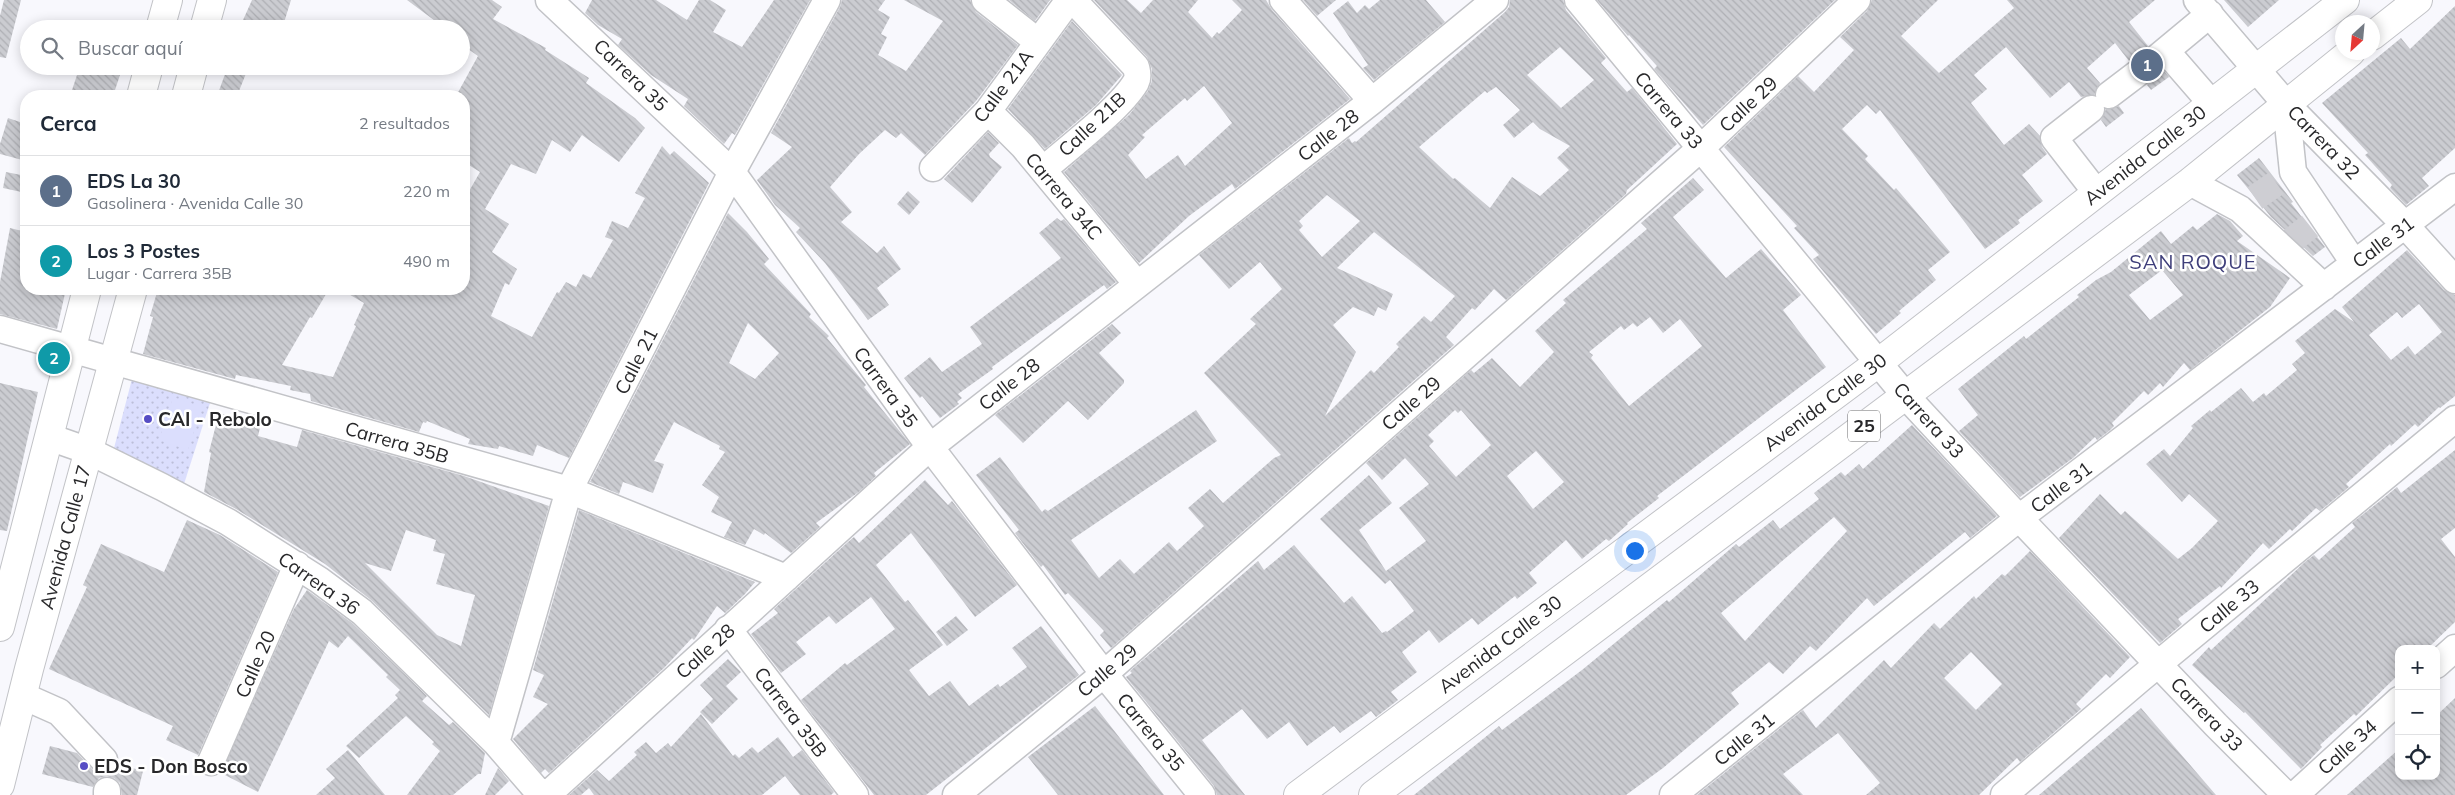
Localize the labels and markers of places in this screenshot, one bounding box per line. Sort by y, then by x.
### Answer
pin: 1 [2131,46,2163,84]
pin: 2 [38,339,70,377]
place label: CAI - Rebolo [158,407,272,431]
marker: CAI - Rebolo [142,413,154,425]
place label: EDS - Don Bosco [94,754,248,778]
marker: EDS - Don Bosco [78,760,90,772]

